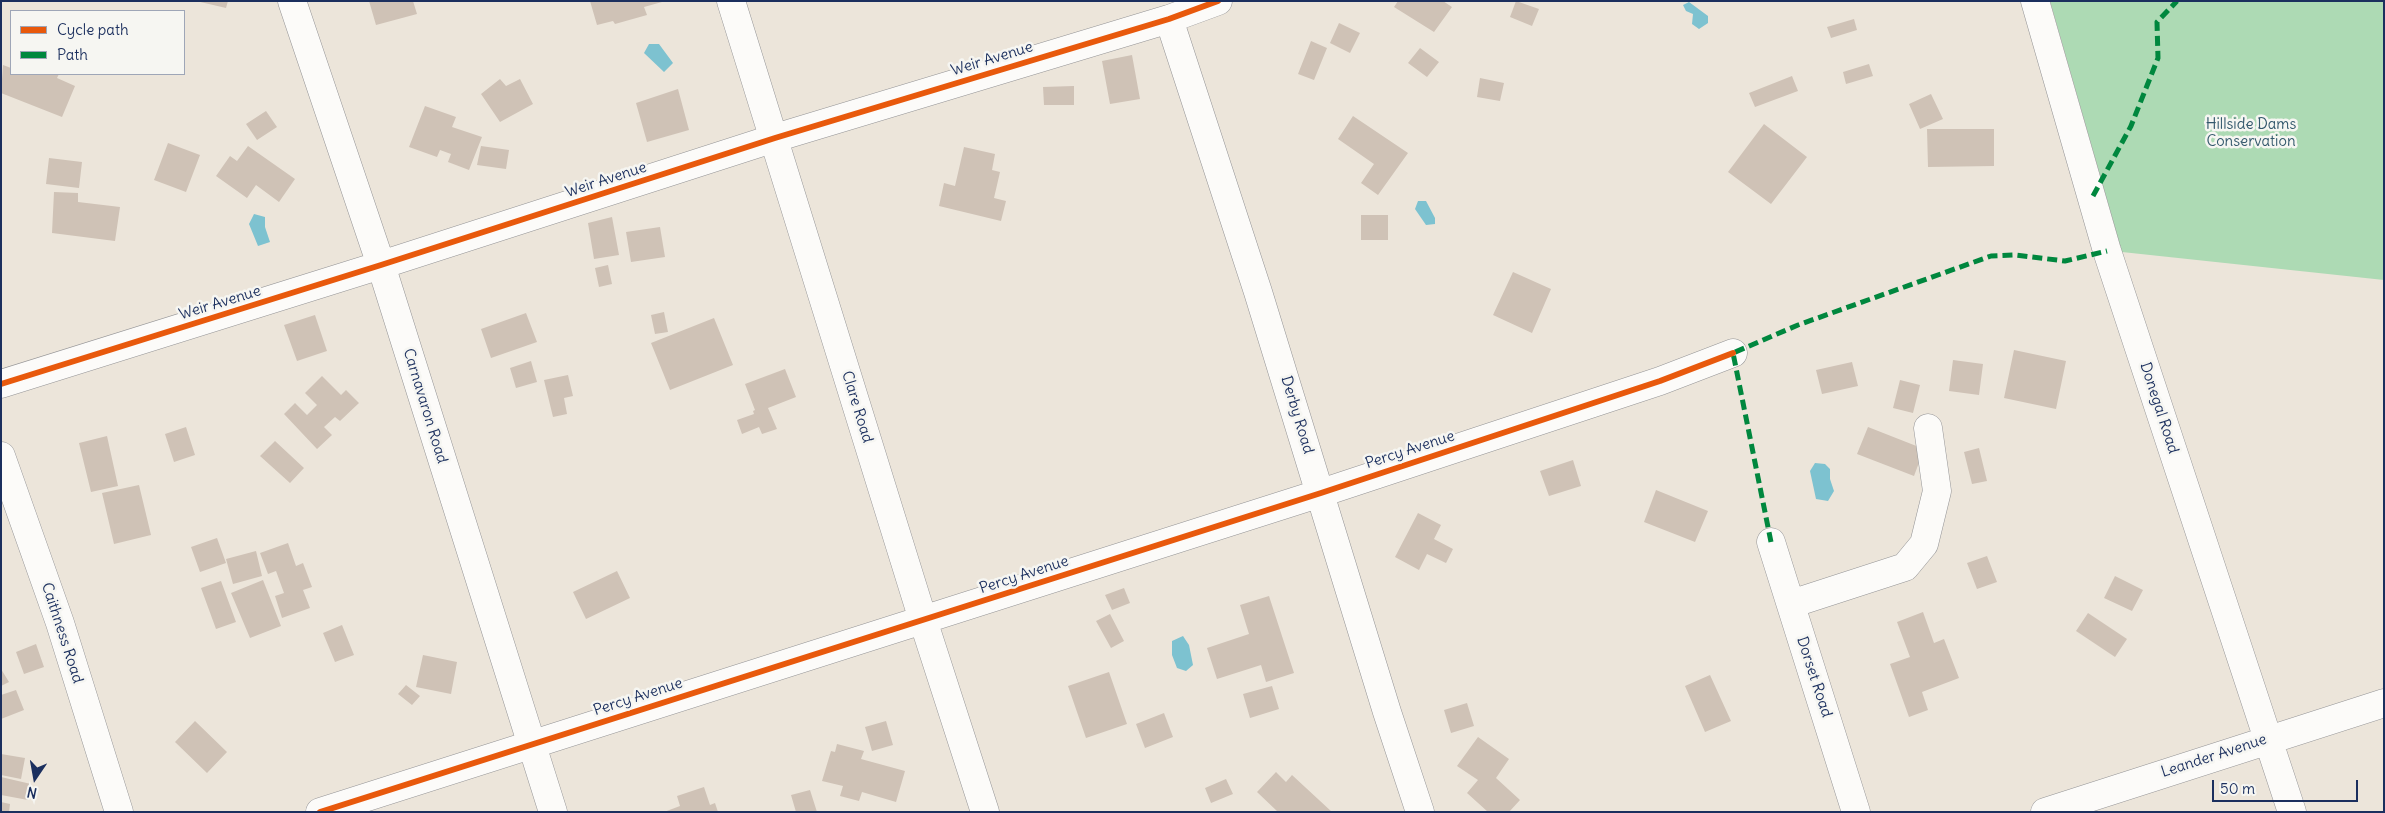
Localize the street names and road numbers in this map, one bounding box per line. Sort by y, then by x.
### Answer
street label: Weir Avenue [949,38,1035,80]
street label: Weir Avenue [563,158,649,202]
street label: Weir Avenue [177,282,263,324]
street label: Carnavaron Road [399,346,451,466]
street label: Donegal Road [2136,360,2182,456]
street label: Clare Road [838,369,876,445]
street label: Derby Road [1277,374,1317,456]
street label: Percy Avenue [1363,427,1457,473]
street label: Percy Avenue [977,552,1071,598]
street label: Caithness Road [37,581,87,685]
street label: Dorset Road [1792,634,1836,720]
street label: Percy Avenue [591,674,685,720]
street label: Leander Avenue [2159,730,2269,782]

